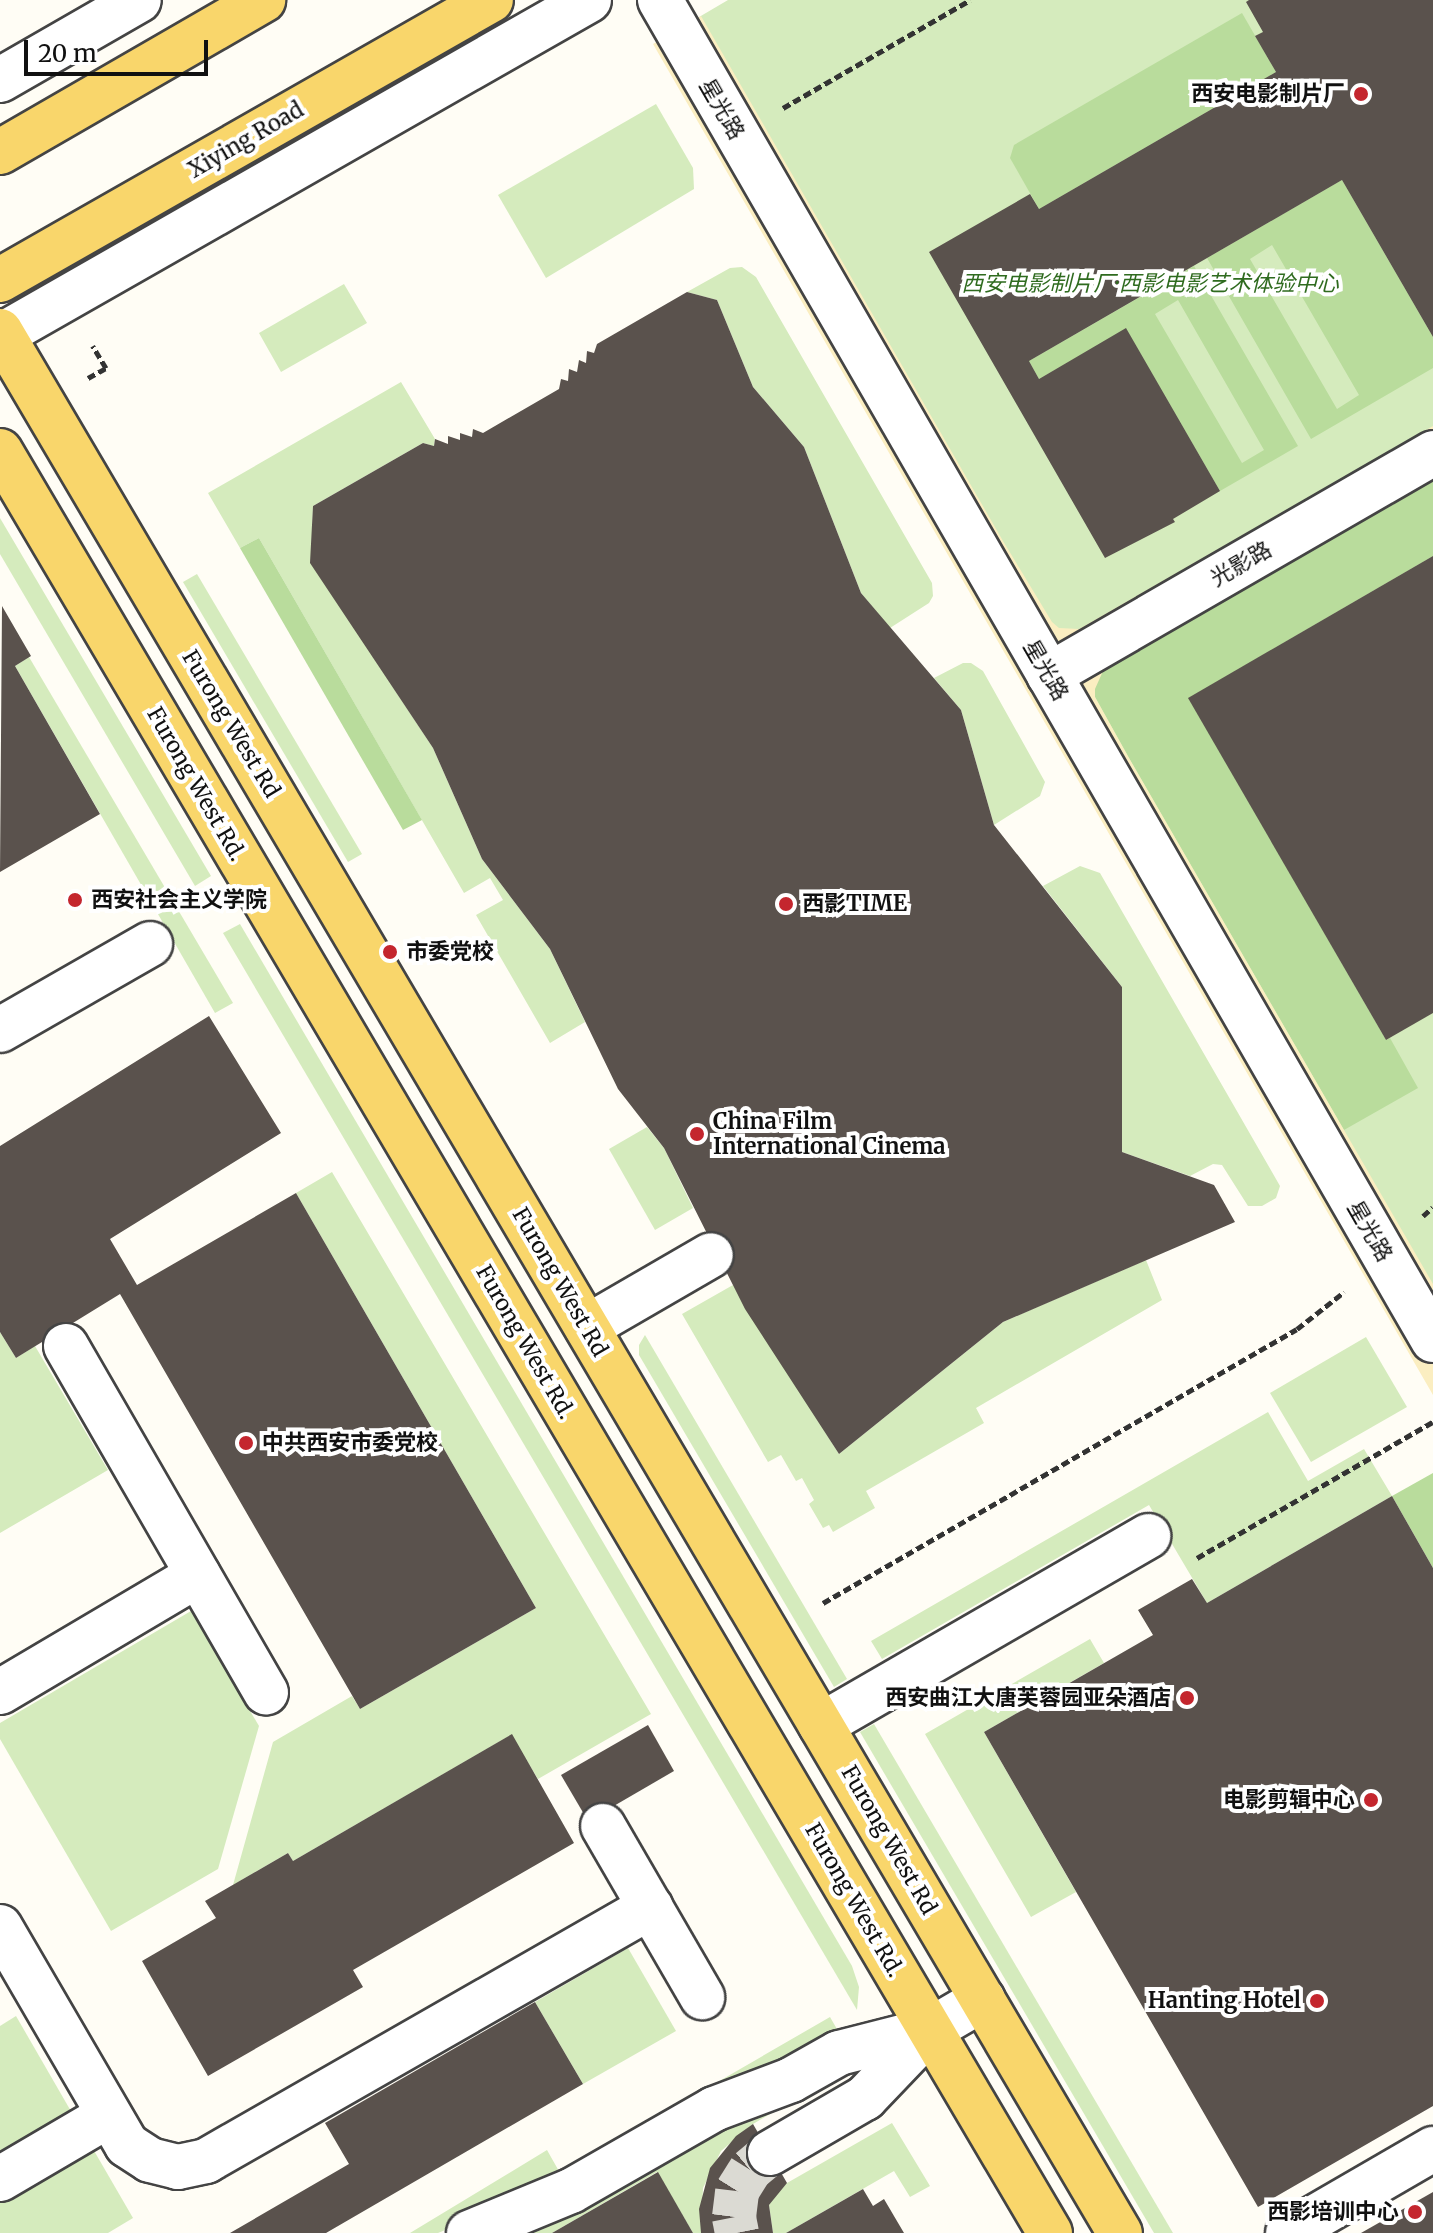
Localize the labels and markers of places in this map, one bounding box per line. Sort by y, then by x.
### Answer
place label: 西安电影制片厂 [1191,81,1345,107]
marker: 西安电影制片厂 [1352,85,1370,103]
place label: 西安社会主义学院 [91,887,267,913]
marker: 西安社会主义学院 [66,891,84,909]
place label: 西影TIME [802,891,907,917]
marker: 西影TIME [777,895,795,913]
place label: 市委党校 [406,939,494,965]
marker: 市委党校 [381,943,399,961]
place label: China Film International Cinema [713,1108,946,1160]
marker: China Film International Cinema [688,1125,706,1143]
place label: 中共西安市委党校 [262,1430,438,1456]
marker: 中共西安市委党校 [237,1434,255,1452]
place label: 西安曲江大唐芙蓉园亚朵酒店 [885,1685,1171,1711]
marker: 西安曲江大唐芙蓉园亚朵酒店 [1178,1689,1196,1707]
place label: 电影剪辑中心 [1223,1787,1355,1813]
marker: 电影剪辑中心 [1362,1791,1380,1809]
place label: Hanting Hotel [1148,1988,1301,2014]
marker: Hanting Hotel [1308,1992,1326,2010]
place label: 西影培训中心 [1267,2199,1399,2225]
marker: 西影培训中心 [1406,2203,1424,2221]

